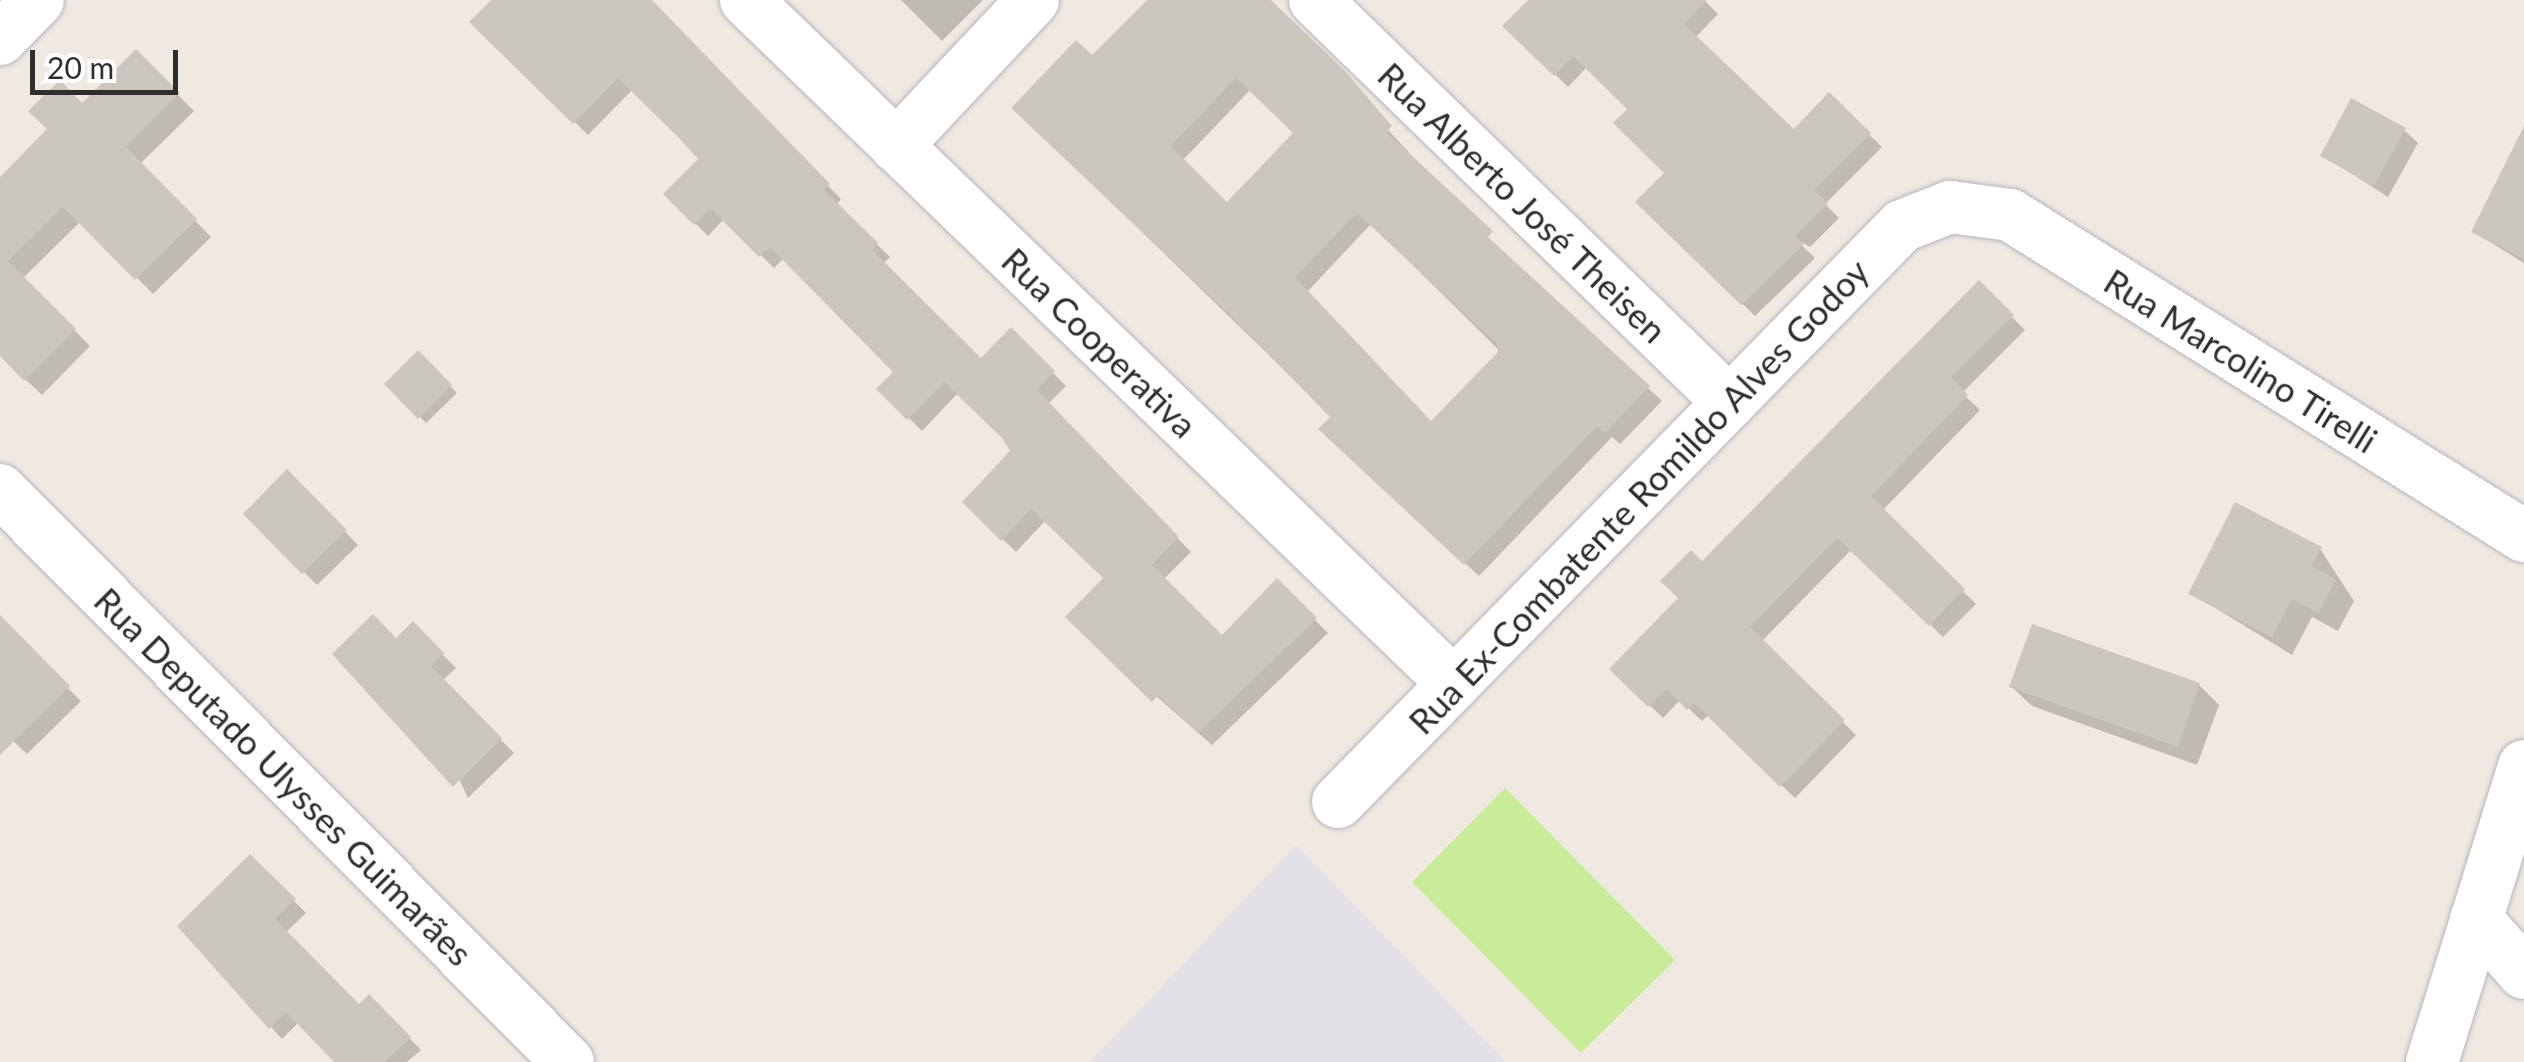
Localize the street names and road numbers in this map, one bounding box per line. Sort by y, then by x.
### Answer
street label: Rua Alberto José Theisen [1369,52,1677,352]
street label: Rua Cooperativa [994,239,1206,445]
street label: Rua Ex-Combatente Romildo Alves Godoy [1399,250,1877,742]
street label: Rua Marcolino Tirelli [2097,259,2385,461]
street label: Rua Deputado Ulysses Guimarães [87,579,481,973]

